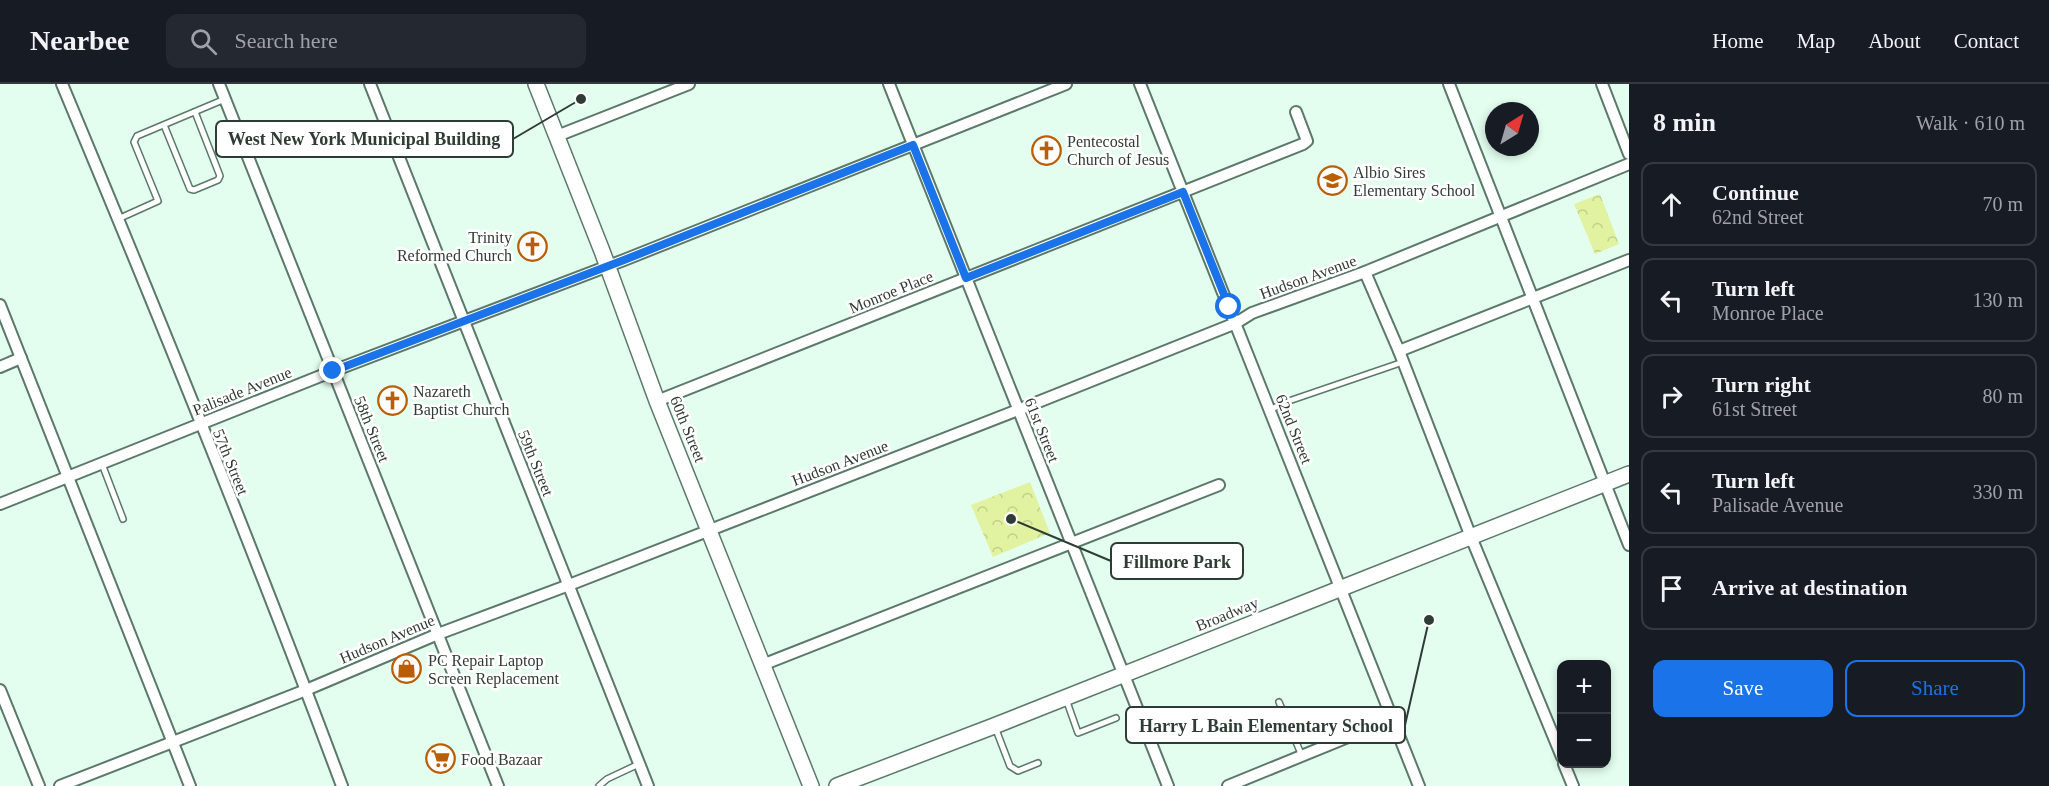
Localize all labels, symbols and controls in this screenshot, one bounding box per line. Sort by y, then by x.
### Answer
search box [166,14,586,68]
text: Nearbee [30,25,130,56]
icon: search [187,25,220,58]
text: Search here [235,28,338,53]
text: Home [1712,29,1764,53]
text: Map [1797,29,1835,53]
text: About [1868,29,1921,53]
text: Contact [1954,29,2019,53]
north arrow [1485,102,1539,156]
text: 8 min [1653,108,1716,137]
text: Walk · 610 m [1916,112,2025,134]
callout: West New York Municipal Building [216,121,513,157]
text: West New York Municipal Building [228,129,500,149]
place label: Pentecostal Church of Jesus [1067,133,1169,168]
church icon: Pentecostal Church of Jesus [1030,134,1062,166]
place label: Albio Sires Elementary School [1353,164,1476,200]
school or university icon: Albio Sires Elementary School [1316,165,1348,197]
text: Continue [1712,180,1799,205]
icon: ahead [1655,188,1688,221]
text: 70 m [1982,193,2023,215]
text: 62nd Street [1712,206,1804,228]
place label: Trinity Reformed Church [397,229,512,264]
church icon: Trinity Reformed Church [517,230,549,262]
street label: Hudson Avenue [1257,252,1359,302]
street label: Monroe Place [846,267,936,317]
text: Turn left [1712,276,1795,301]
icon: left [1655,284,1688,317]
text: 130 m [1972,289,2023,311]
route start [1215,293,1241,319]
text: Monroe Place [1712,302,1824,324]
route end [319,357,345,383]
street label: Palisade Avenue [190,363,294,419]
text: Turn right [1712,372,1811,397]
icon: right [1655,380,1688,413]
place label: Nazareth Baptist Church [413,383,509,419]
church icon: Nazareth Baptist Church [376,384,408,416]
text: 80 m [1982,385,2023,407]
street label: 62nd Street [1272,392,1316,467]
street label: 58th Street [351,393,393,465]
street label: 60th Street [667,393,709,465]
street label: 61st Street [1021,395,1063,465]
text: 61st Street [1712,398,1797,420]
street label: 57th Street [210,426,252,498]
street label: 59th Street [515,427,557,499]
street label: Hudson Avenue [790,437,890,489]
text: Turn left [1712,468,1795,493]
icon: left [1655,476,1688,509]
text: 330 m [1972,481,2023,503]
text: Palisade Avenue [1712,494,1843,516]
callout: Fillmore Park [1111,543,1243,579]
text: Fillmore Park [1123,552,1231,572]
icon: arrive [1655,572,1688,605]
text: Arrive at destination [1712,575,1908,600]
street label: Broadway [1193,594,1261,635]
street label: Hudson Avenue [337,611,437,667]
place label: PC Repair Laptop Screen Replacement [428,652,560,688]
shop icon: PC Repair Laptop Screen Replacement [391,653,423,685]
map controls [1557,660,1611,768]
button: + [1557,660,1611,714]
button: Save [1653,660,1833,717]
button: Share [1845,660,2025,717]
callout: Harry L Bain Elementary School [1126,707,1405,743]
button: − [1557,714,1611,768]
text: Harry L Bain Elementary School [1139,716,1393,736]
supermarket icon: Food Bazaar [424,743,456,775]
place label: Food Bazaar [461,751,543,768]

